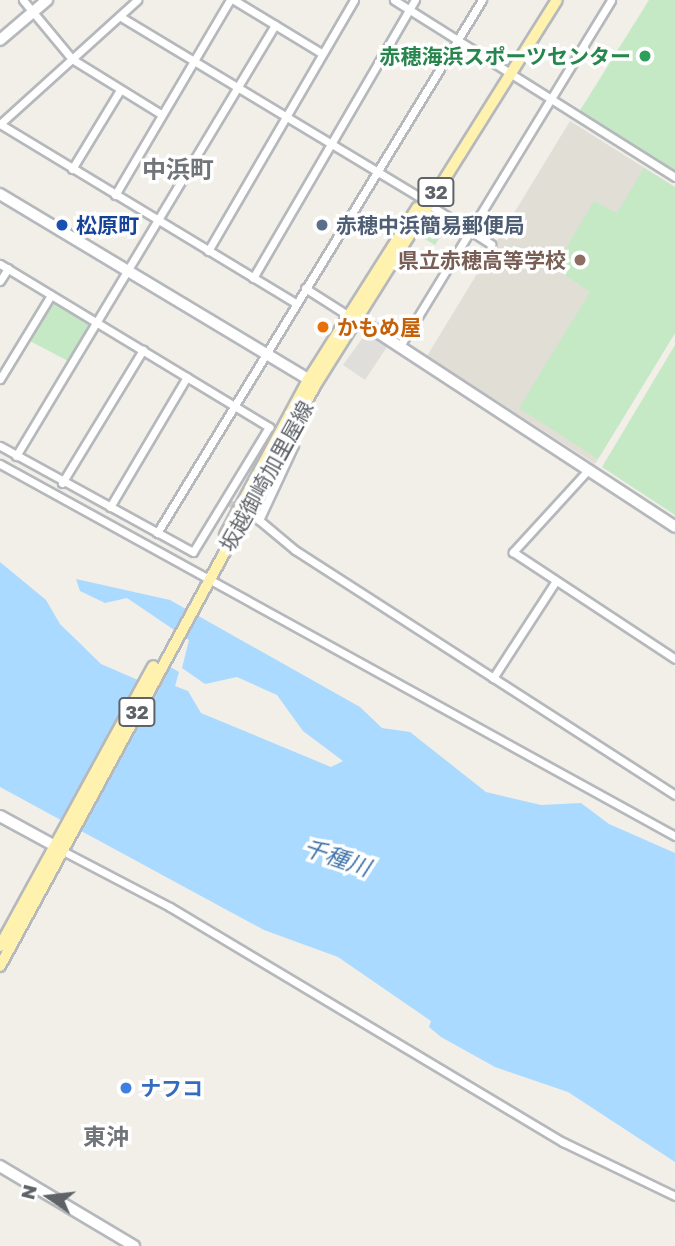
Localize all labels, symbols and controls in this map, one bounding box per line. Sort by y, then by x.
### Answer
place label: 赤穂海浜スポーツセンター [379,43,631,69]
marker: 赤穂海浜スポーツセンター [637,48,653,64]
district label: 中浜町 [142,155,214,183]
road number: 32 [417,176,455,208]
place label: 松原町 [76,212,139,238]
place label: 赤穂中浜簡易郵便局 [336,212,525,238]
marker: 松原町 [54,217,70,233]
marker: 赤穂中浜簡易郵便局 [314,217,330,233]
place label: 県立赤穂高等学校 [398,247,566,273]
marker: 県立赤穂高等学校 [572,252,588,268]
place label: かもめ屋 [337,314,421,340]
marker: かもめ屋 [315,319,331,335]
street label: 坂越御崎加里屋線 [214,396,318,556]
road number: 32 [118,696,156,727]
water label: 千種川 [300,833,374,881]
place label: ナフコ [140,1075,203,1101]
marker: ナフコ [118,1080,134,1096]
district label: 東沖 [83,1122,129,1150]
north arrow [14,1162,84,1232]
text: N [15,1182,41,1202]

